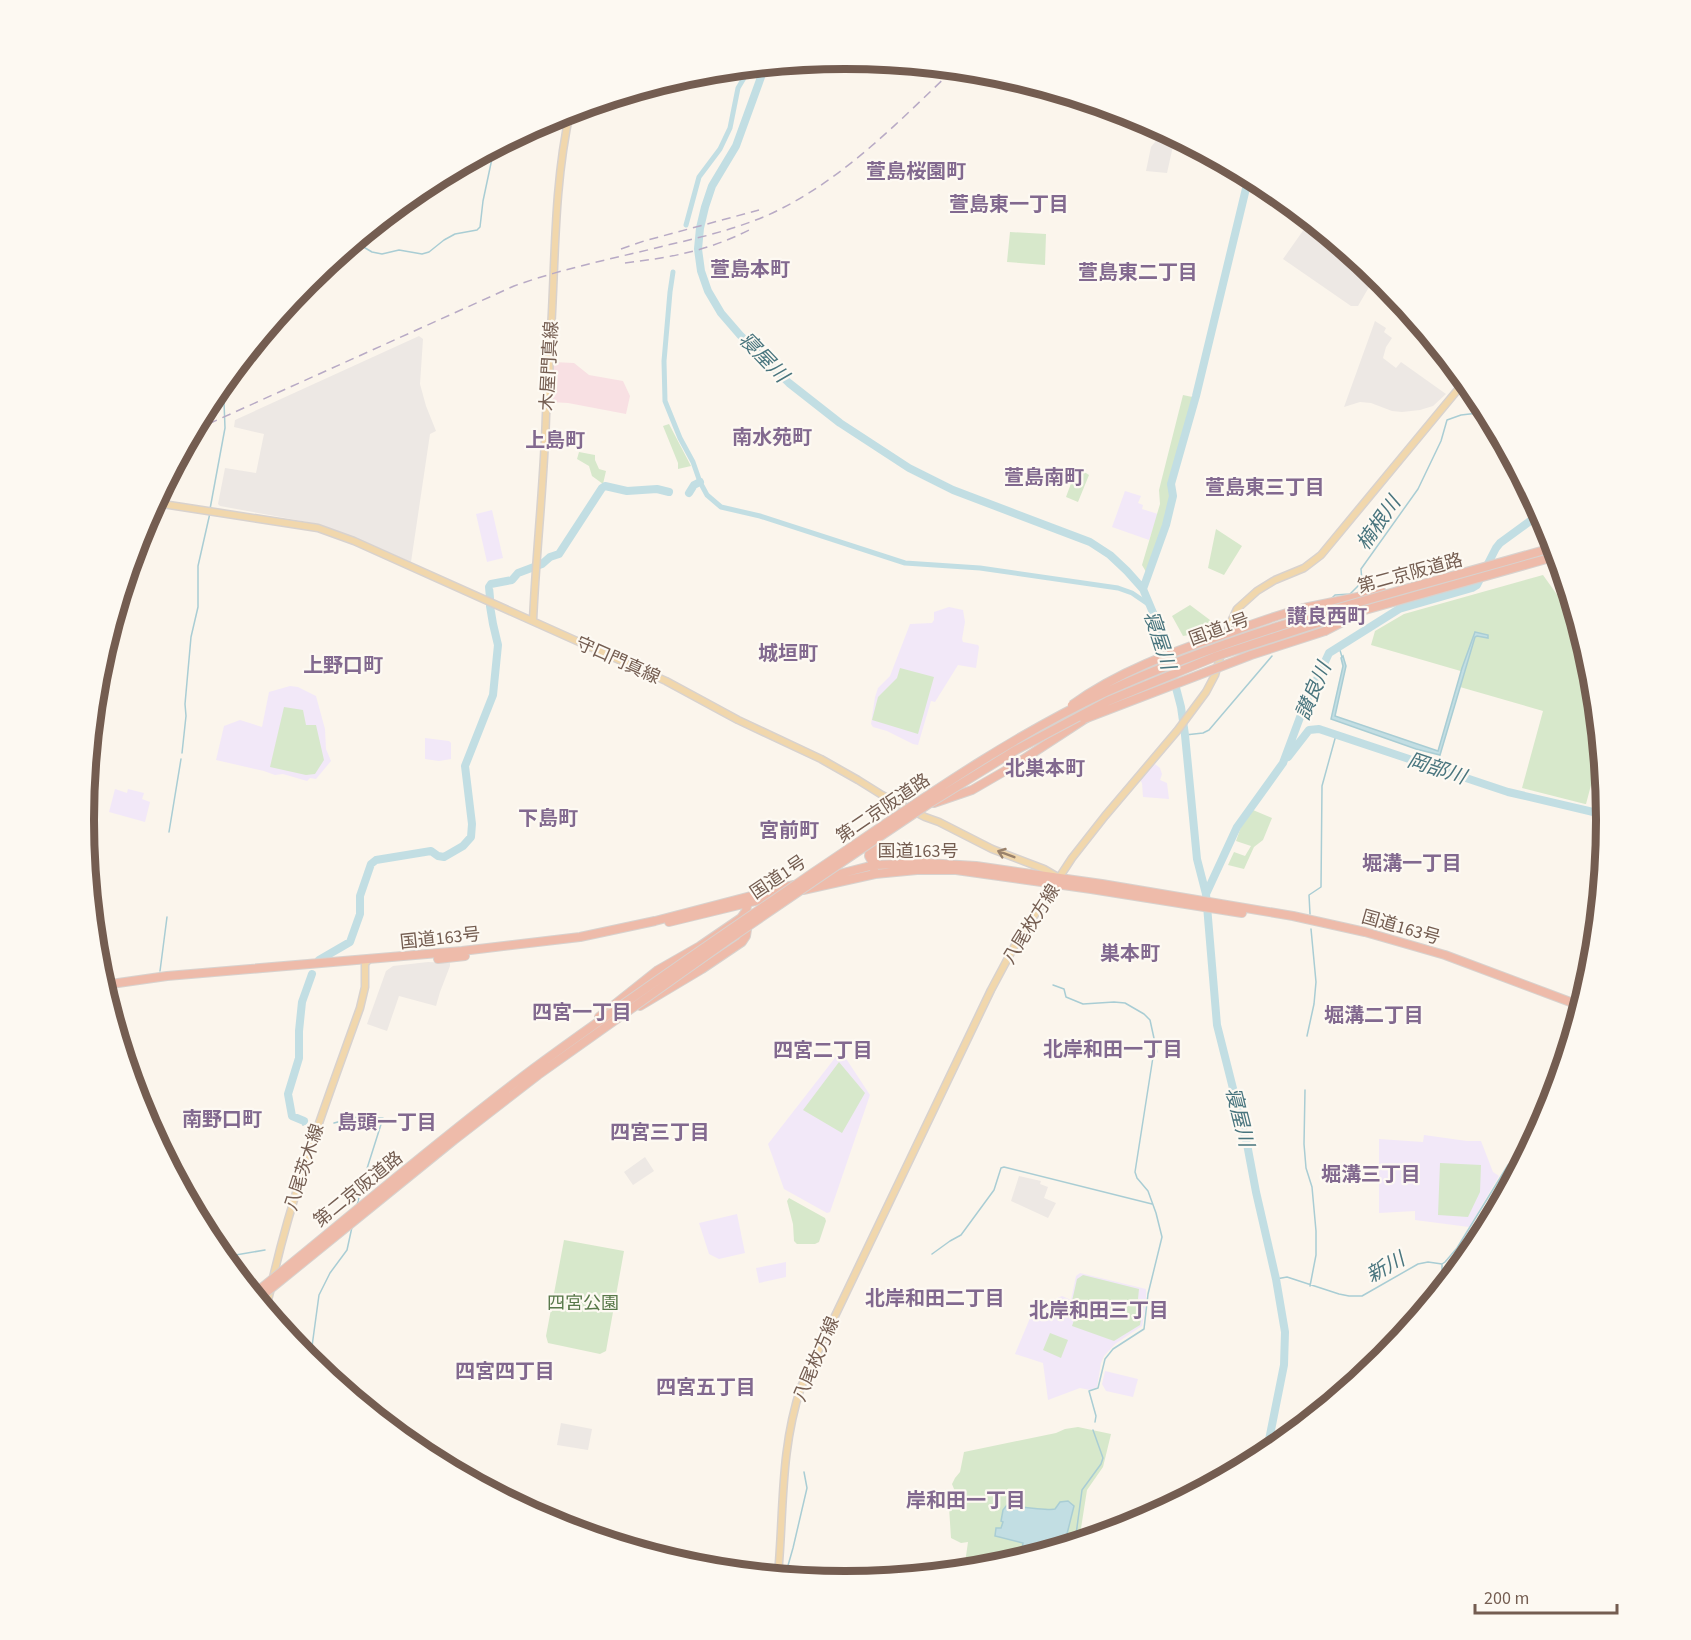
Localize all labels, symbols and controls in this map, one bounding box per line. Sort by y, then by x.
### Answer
district label: 萱島桜園町 [866,158,966,186]
district label: 萱島東一丁目 [949,191,1069,219]
district label: 萱島本町 [710,256,790,284]
district label: 萱島東二丁目 [1078,259,1198,287]
street label: 木屋門真線 [535,320,564,412]
water label: 寝屋川 [732,326,796,390]
district label: 南水苑町 [732,424,812,452]
district label: 上島町 [525,427,585,455]
district label: 萱島南町 [1004,464,1084,492]
district label: 萱島東三丁目 [1205,474,1325,502]
water label: 楠根川 [1350,489,1409,556]
street label: 第二京阪道路 [1355,547,1466,600]
district label: 讃良西町 [1287,603,1367,631]
water label: 寝屋川 [1136,607,1182,675]
street label: 国道1号 [1185,607,1253,652]
street label: 守口門真線 [572,631,664,690]
district label: 城垣町 [758,640,818,668]
district label: 上野口町 [303,652,383,680]
water label: 讃良川 [1289,656,1339,724]
water label: 岡部川 [1404,746,1471,792]
district label: 北巣本町 [1005,755,1085,783]
street label: 第二京阪道路 [832,768,935,849]
district label: 下島町 [518,805,578,833]
district label: 宮前町 [759,817,819,845]
street label: 国道163号 [878,839,958,864]
one-way arrow [997,848,1015,859]
street label: 国道1号 [745,849,811,905]
district label: 堀溝一丁目 [1362,850,1462,878]
street label: 八尾枚方線 [997,879,1066,969]
street label: 国道163号 [1359,904,1443,951]
street label: 国道163号 [399,922,482,955]
district label: 巣本町 [1100,940,1160,968]
district label: 四宮一丁目 [532,999,632,1027]
district label: 堀溝二丁目 [1324,1002,1424,1030]
district label: 北岸和田一丁目 [1043,1036,1183,1064]
district label: 四宮二丁目 [773,1037,873,1065]
water label: 寝屋川 [1218,1085,1260,1152]
district label: 南野口町 [182,1106,262,1134]
district label: 島頭一丁目 [337,1109,437,1137]
district label: 四宮三丁目 [610,1119,710,1147]
street label: 八尾茨木線 [279,1120,330,1214]
street label: 第二京阪道路 [308,1146,408,1233]
district label: 堀溝三丁目 [1321,1161,1421,1189]
water label: 新川 [1361,1245,1412,1290]
district label: 北岸和田二丁目 [865,1285,1005,1313]
park label: 四宮公園 [547,1291,619,1316]
district label: 北岸和田三丁目 [1029,1297,1169,1325]
street label: 八尾枚方線 [787,1313,846,1406]
district label: 四宮四丁目 [455,1358,555,1386]
district label: 四宮五丁目 [656,1374,756,1402]
district label: 岸和田一丁目 [906,1487,1026,1515]
scale bar [1475,1577,1618,1615]
text: 200 m [1484,1586,1529,1611]

